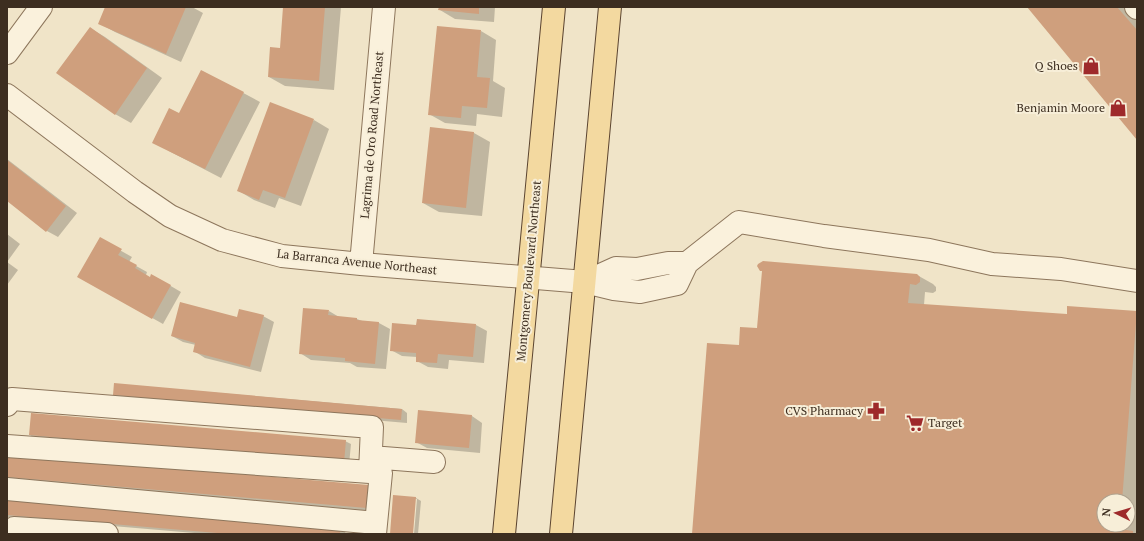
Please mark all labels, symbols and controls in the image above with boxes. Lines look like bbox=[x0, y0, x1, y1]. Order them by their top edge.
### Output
street label: Lagrima de Oro Road Northeast bbox=[357, 50, 386, 219]
shop icon: Q Shoes bbox=[1081, 56, 1101, 76]
place label: Q Shoes bbox=[1035, 58, 1078, 73]
shop icon: Benjamin Moore bbox=[1108, 98, 1128, 118]
place label: Benjamin Moore bbox=[1017, 100, 1105, 115]
street label: Montgomery Boulevard Northeast bbox=[513, 179, 544, 362]
street label: La Barranca Avenue Northeast bbox=[276, 246, 439, 277]
pharmacy icon: CVS Pharmacy bbox=[866, 401, 886, 421]
place label: CVS Pharmacy bbox=[785, 403, 864, 418]
supermarket icon: Target bbox=[905, 413, 925, 433]
place label: Target bbox=[928, 415, 963, 430]
north arrow bbox=[1096, 493, 1136, 533]
text: N bbox=[1099, 507, 1113, 517]

